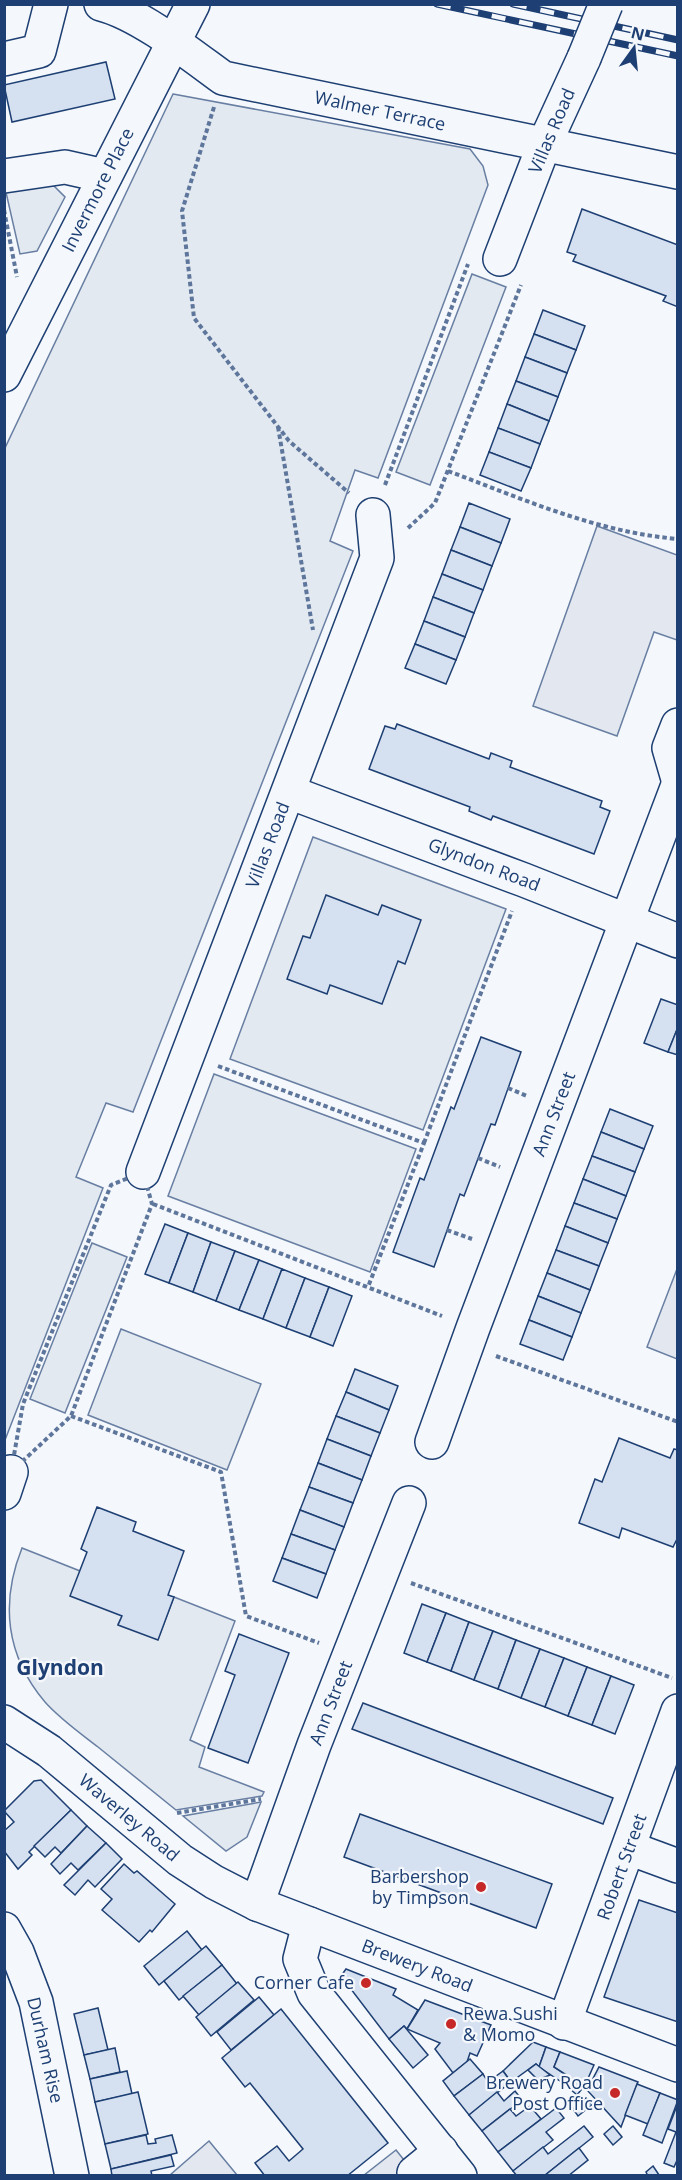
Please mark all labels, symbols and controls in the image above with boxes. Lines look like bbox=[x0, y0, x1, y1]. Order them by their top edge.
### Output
north arrow bbox=[604, 18, 664, 78]
text: N bbox=[629, 21, 647, 46]
street label: Walmer Terrace bbox=[312, 84, 448, 136]
street label: Villas Road bbox=[522, 84, 580, 177]
street label: Invermore Place bbox=[55, 123, 139, 256]
street label: Villas Road bbox=[240, 798, 294, 891]
street label: Glyndon Road bbox=[425, 832, 544, 896]
street label: Ann Street bbox=[526, 1068, 580, 1159]
district label: Glyndon bbox=[16, 1653, 104, 1681]
street label: Ann Street bbox=[303, 1657, 357, 1748]
street label: Waverley Road bbox=[74, 1768, 185, 1866]
street label: Robert Street bbox=[591, 1810, 651, 1923]
place label: Barbershop by Timpson bbox=[370, 1864, 469, 1909]
marker: Barbershop by Timpson bbox=[474, 1880, 488, 1894]
street label: Brewery Road bbox=[358, 1933, 476, 1997]
place label: Corner Cafe bbox=[254, 1970, 354, 1994]
marker: Corner Cafe bbox=[359, 1976, 373, 1990]
street label: Durham Rise bbox=[22, 1994, 70, 2105]
place label: Rewa Sushi & Momo bbox=[463, 2001, 558, 2046]
marker: Rewa Sushi & Momo bbox=[444, 2017, 458, 2031]
place label: Brewery Road Post Office bbox=[486, 2070, 603, 2115]
marker: Brewery Road Post Office bbox=[608, 2086, 622, 2100]

